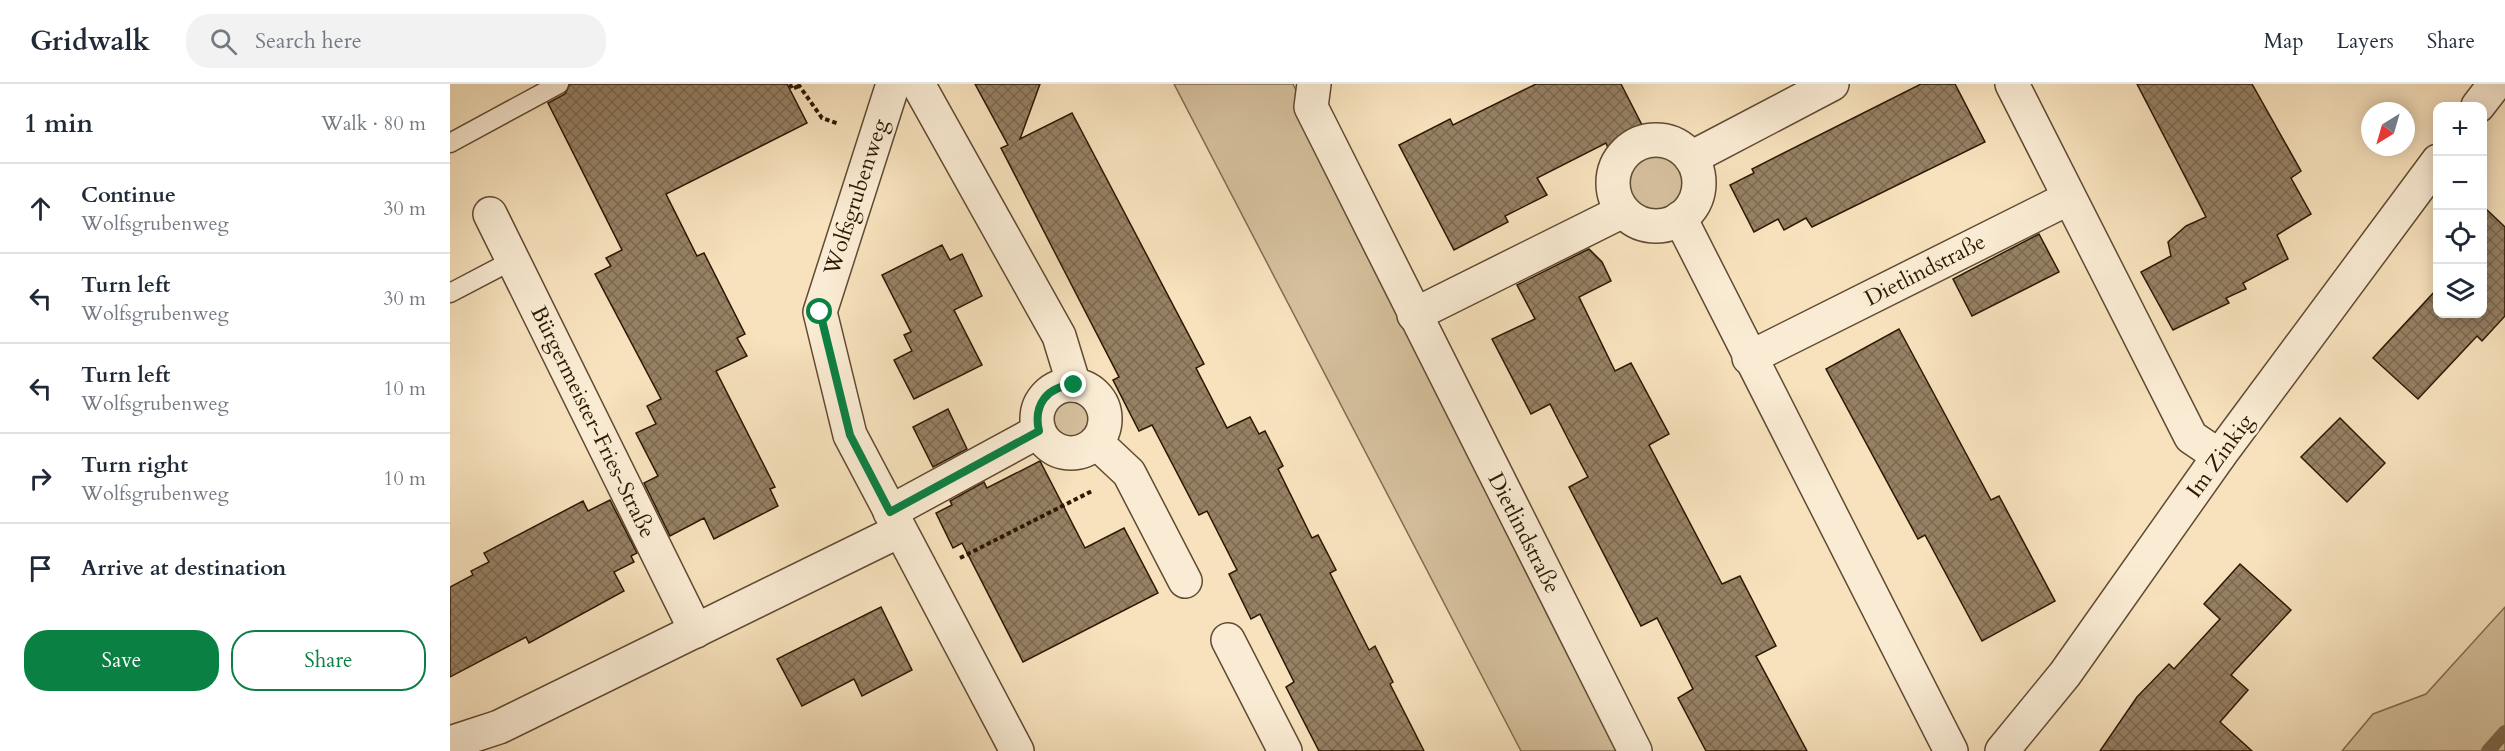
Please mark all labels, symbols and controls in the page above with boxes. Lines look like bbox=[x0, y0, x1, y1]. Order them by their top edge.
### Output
search box bbox=[186, 14, 606, 68]
text: Gridwalk bbox=[30, 22, 150, 60]
icon: search bbox=[207, 25, 240, 58]
text: Search here bbox=[255, 26, 362, 56]
text: Map bbox=[2264, 27, 2304, 56]
text: Layers bbox=[2337, 27, 2394, 56]
text: Share bbox=[2427, 27, 2475, 56]
north arrow bbox=[2361, 102, 2415, 156]
map controls bbox=[2433, 102, 2487, 318]
button: + bbox=[2433, 102, 2487, 156]
text: 1 min bbox=[24, 106, 93, 141]
text: Walk · 80 m bbox=[321, 110, 426, 137]
street label: Wolfsgrubenweg bbox=[816, 114, 896, 280]
button: − bbox=[2433, 156, 2487, 210]
text: Continue bbox=[81, 180, 176, 210]
icon: ahead bbox=[24, 192, 57, 225]
text: 30 m bbox=[383, 195, 426, 222]
text: Wolfsgrubenweg bbox=[81, 210, 229, 237]
button: locate bbox=[2433, 210, 2487, 264]
street label: Dietlindstraße bbox=[1859, 227, 1991, 313]
button: layers bbox=[2433, 264, 2487, 318]
text: Turn left bbox=[81, 270, 170, 300]
icon: left bbox=[24, 282, 57, 315]
text: 30 m bbox=[383, 285, 426, 312]
route start bbox=[806, 298, 832, 324]
text: Wolfsgrubenweg bbox=[81, 300, 229, 327]
street label: Bürgermeister-Fries-Straße bbox=[524, 301, 662, 543]
text: Turn left bbox=[81, 360, 170, 390]
route end bbox=[1060, 371, 1086, 397]
icon: left bbox=[24, 372, 57, 405]
text: 10 m bbox=[383, 375, 426, 402]
text: Wolfsgrubenweg bbox=[81, 390, 229, 417]
street label: Im Zinkig bbox=[2179, 408, 2261, 504]
text: Turn right bbox=[81, 450, 188, 480]
icon: right bbox=[24, 462, 57, 495]
text: 10 m bbox=[383, 465, 426, 492]
street label: Dietlindstraße bbox=[1481, 467, 1567, 599]
text: Wolfsgrubenweg bbox=[81, 480, 229, 507]
icon: arrive bbox=[24, 552, 57, 585]
text: Arrive at destination bbox=[81, 553, 286, 583]
button: Save bbox=[24, 630, 219, 691]
button: Share bbox=[231, 630, 426, 691]

